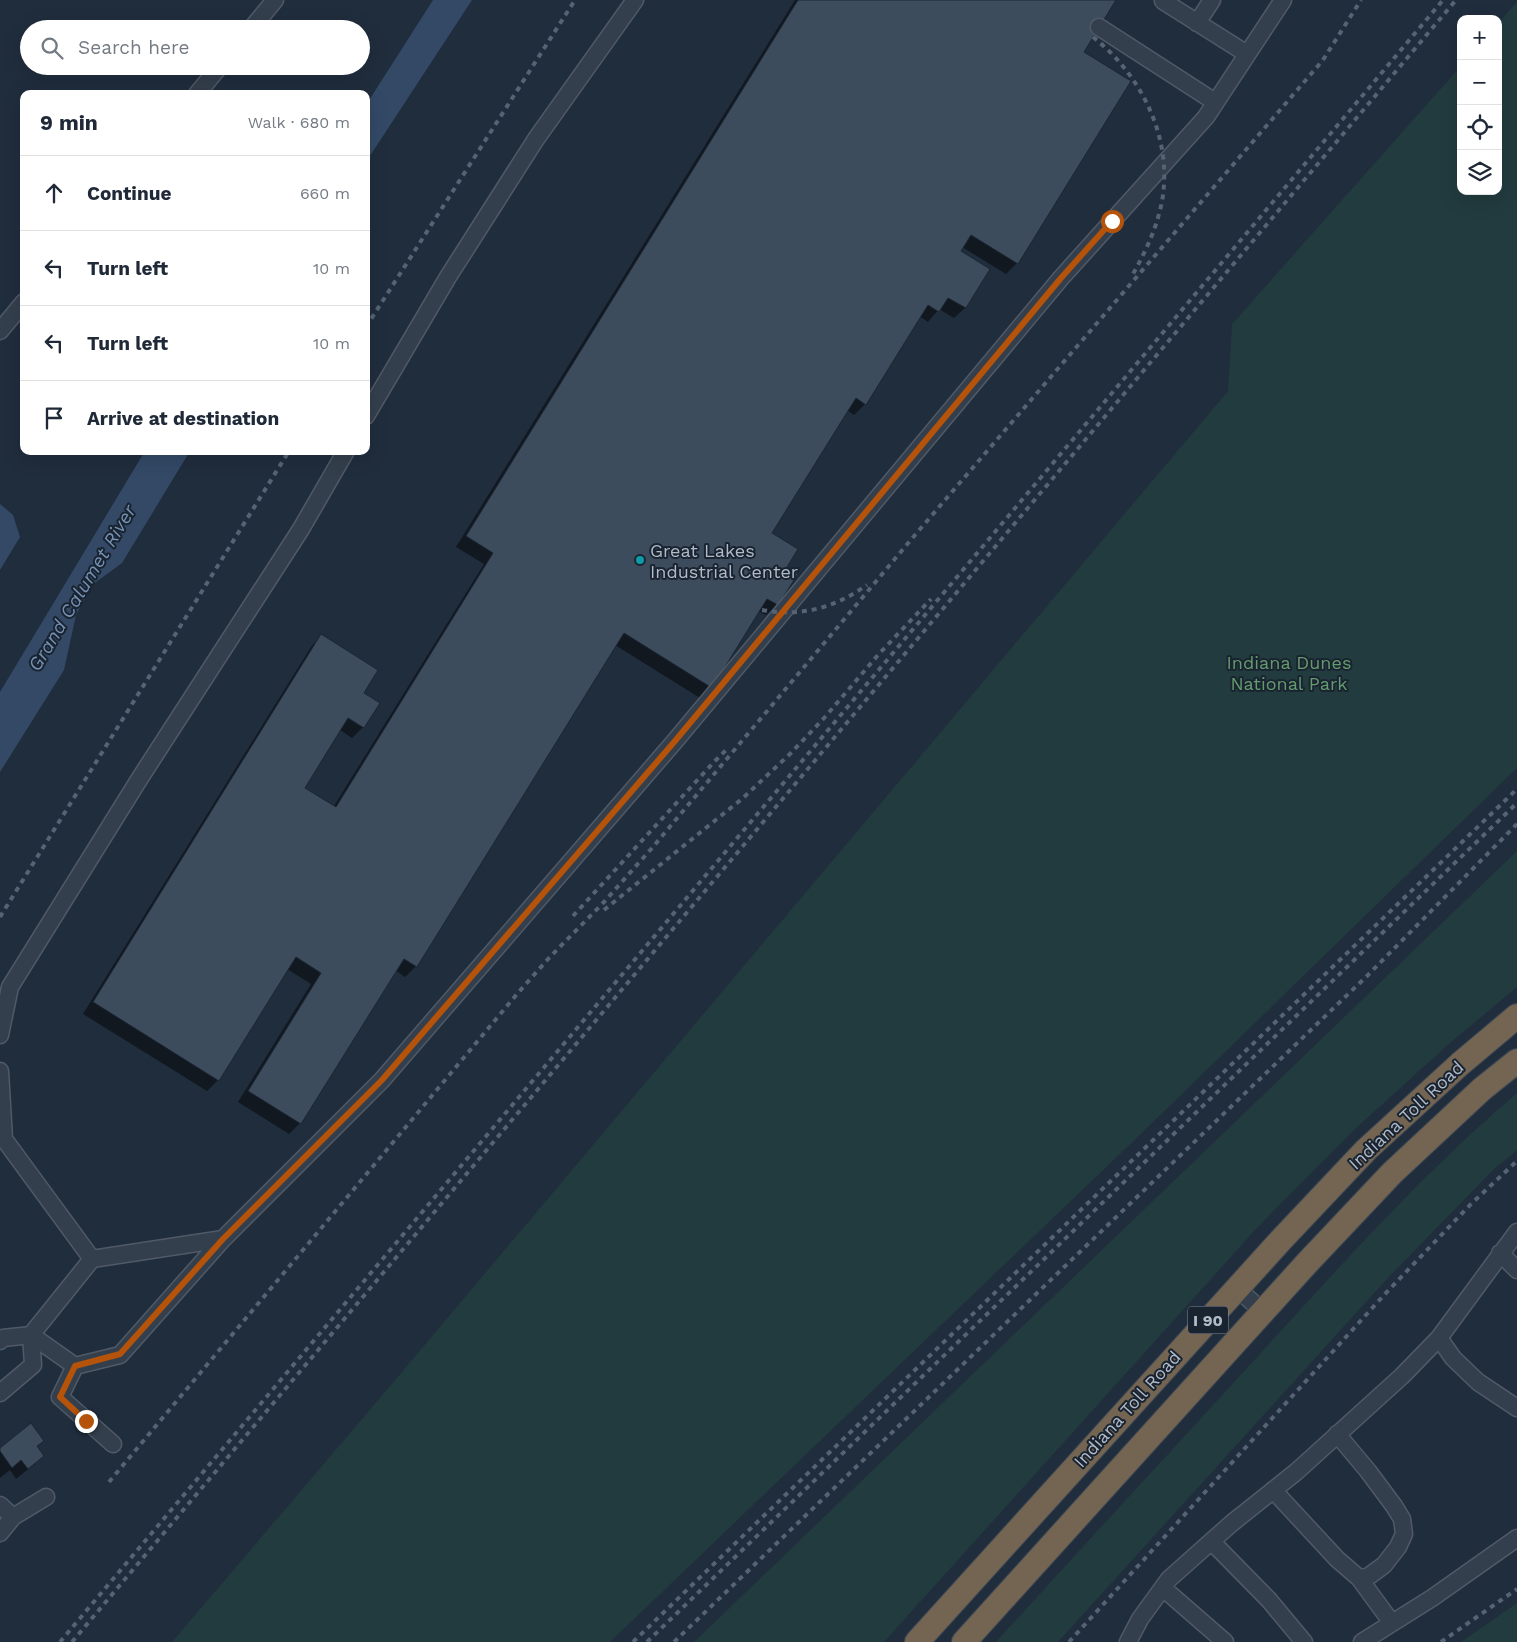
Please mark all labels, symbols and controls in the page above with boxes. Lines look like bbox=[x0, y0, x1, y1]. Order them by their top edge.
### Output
map controls bbox=[1457, 15, 1502, 195]
button: + bbox=[1457, 15, 1502, 60]
search box bbox=[20, 20, 370, 75]
icon: search bbox=[38, 34, 66, 62]
text: Search here bbox=[78, 36, 189, 59]
button: − bbox=[1457, 60, 1502, 105]
button: locate bbox=[1457, 105, 1502, 150]
text: 9 min bbox=[40, 110, 98, 135]
text: Walk · 680 m bbox=[248, 113, 350, 132]
button: layers bbox=[1457, 150, 1502, 195]
icon: ahead bbox=[40, 179, 68, 207]
text: Continue bbox=[87, 182, 171, 205]
text: 660 m bbox=[300, 184, 350, 203]
route start bbox=[1101, 210, 1124, 233]
icon: left bbox=[40, 254, 68, 282]
text: Turn left bbox=[87, 257, 168, 280]
text: 10 m bbox=[313, 259, 350, 278]
icon: left bbox=[40, 329, 68, 357]
text: Turn left bbox=[87, 332, 168, 355]
text: 10 m bbox=[313, 334, 350, 353]
icon: arrive bbox=[40, 404, 68, 432]
text: Arrive at destination bbox=[87, 407, 279, 430]
water label: Grand Calumet River bbox=[23, 500, 141, 675]
place label: Great Lakes Industrial Center bbox=[650, 540, 798, 582]
marker: Great Lakes Industrial Center bbox=[634, 554, 646, 566]
park label: Indiana Dunes National Park bbox=[1227, 652, 1351, 694]
street label: Indiana Toll Road bbox=[1344, 1056, 1468, 1174]
road number: I 90 bbox=[1188, 1306, 1228, 1334]
street label: Indiana Toll Road bbox=[1069, 1346, 1185, 1472]
route end bbox=[75, 1410, 98, 1433]

